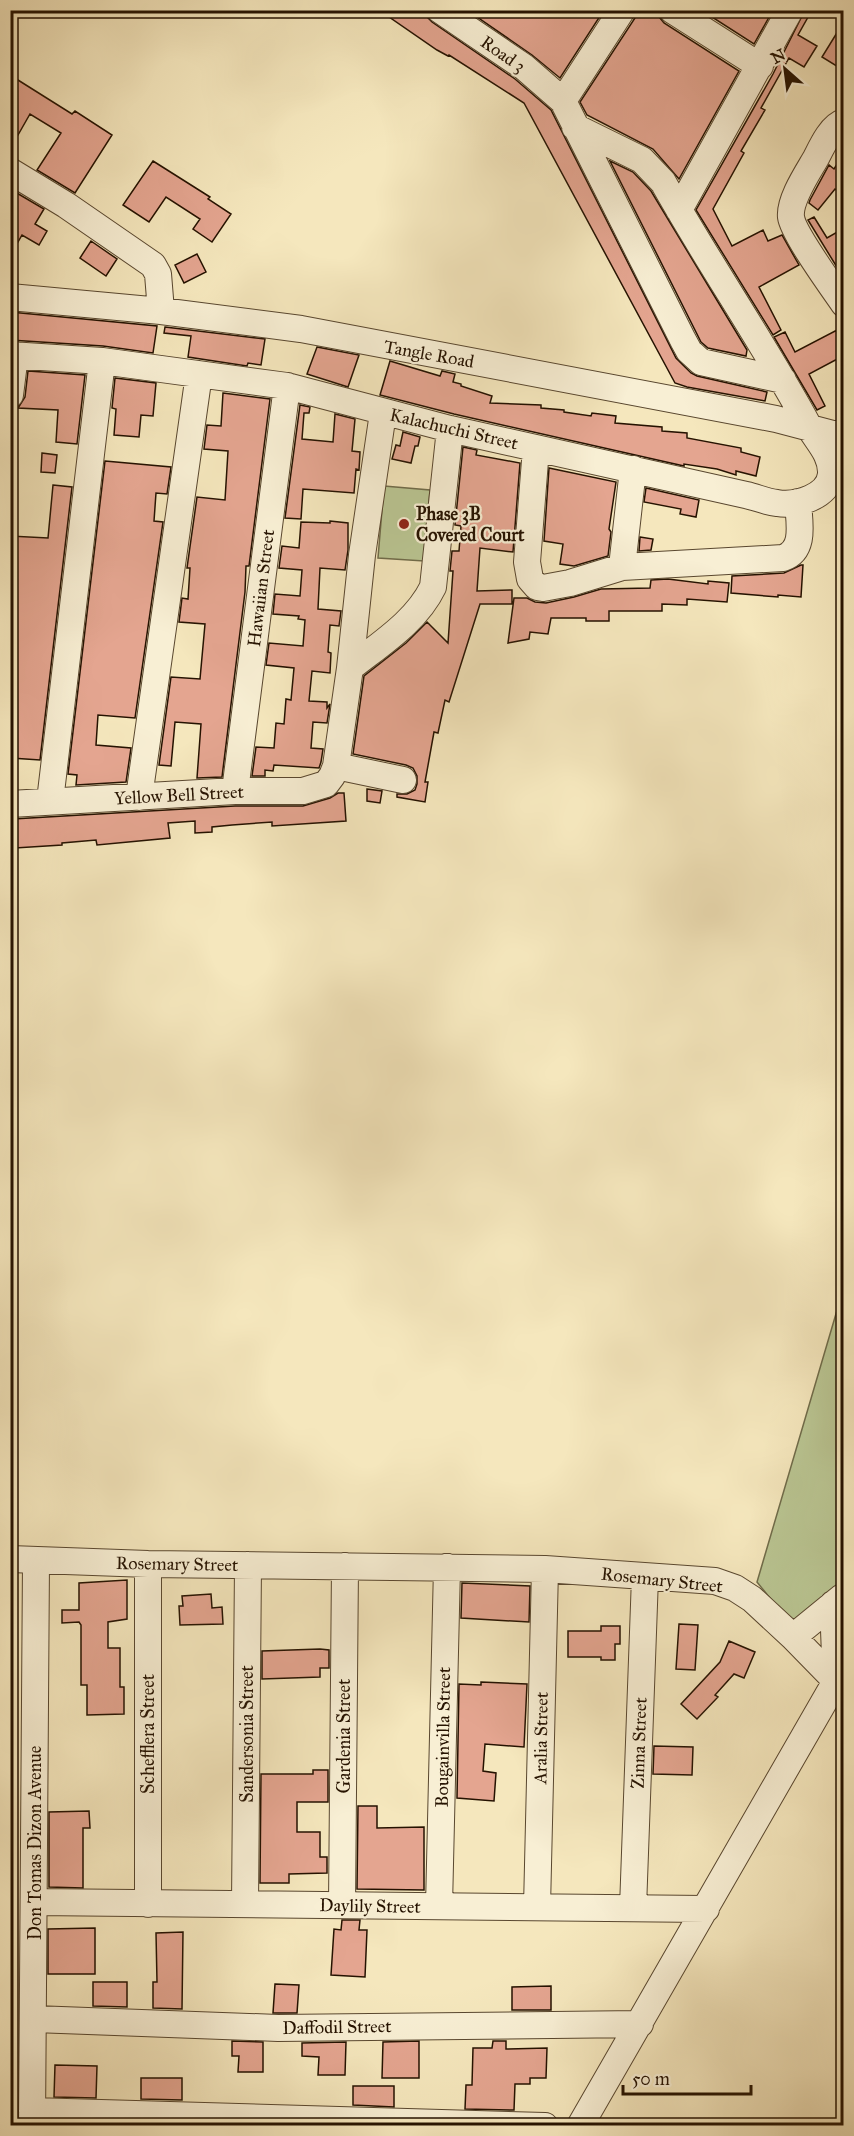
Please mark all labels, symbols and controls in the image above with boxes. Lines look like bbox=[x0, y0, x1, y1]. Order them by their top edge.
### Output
street label: Road 3 bbox=[476, 31, 530, 77]
north arrow bbox=[755, 39, 815, 99]
text: N bbox=[768, 44, 789, 68]
street label: Tangle Road bbox=[382, 335, 476, 374]
street label: Kalachuchi Street bbox=[388, 404, 521, 455]
place label: Phase 3B Covered Court bbox=[416, 503, 525, 546]
marker: Phase 3B Covered Court bbox=[397, 517, 411, 531]
street label: Hawaiian Street bbox=[243, 527, 279, 648]
street label: Yellow Bell Street bbox=[114, 781, 245, 809]
street label: Rosemary Street bbox=[116, 1552, 239, 1576]
street label: Rosemary Street bbox=[600, 1563, 725, 1597]
street label: Sandersonia Street bbox=[236, 1665, 258, 1803]
street label: Bougainvilla Street bbox=[431, 1666, 456, 1808]
street label: Schefflera Street bbox=[137, 1673, 159, 1794]
street label: Gardenia Street bbox=[333, 1678, 355, 1793]
street label: Aralia Street bbox=[529, 1691, 553, 1785]
street label: Zinna Street bbox=[626, 1696, 652, 1789]
street label: Don Tomas Dizon Avenue bbox=[24, 1746, 46, 1940]
street label: Daylily Street bbox=[319, 1894, 421, 1918]
street label: Daffodil Street bbox=[282, 2015, 392, 2039]
scale bar bbox=[623, 2058, 750, 2096]
text: 50 m bbox=[632, 2068, 670, 2090]

